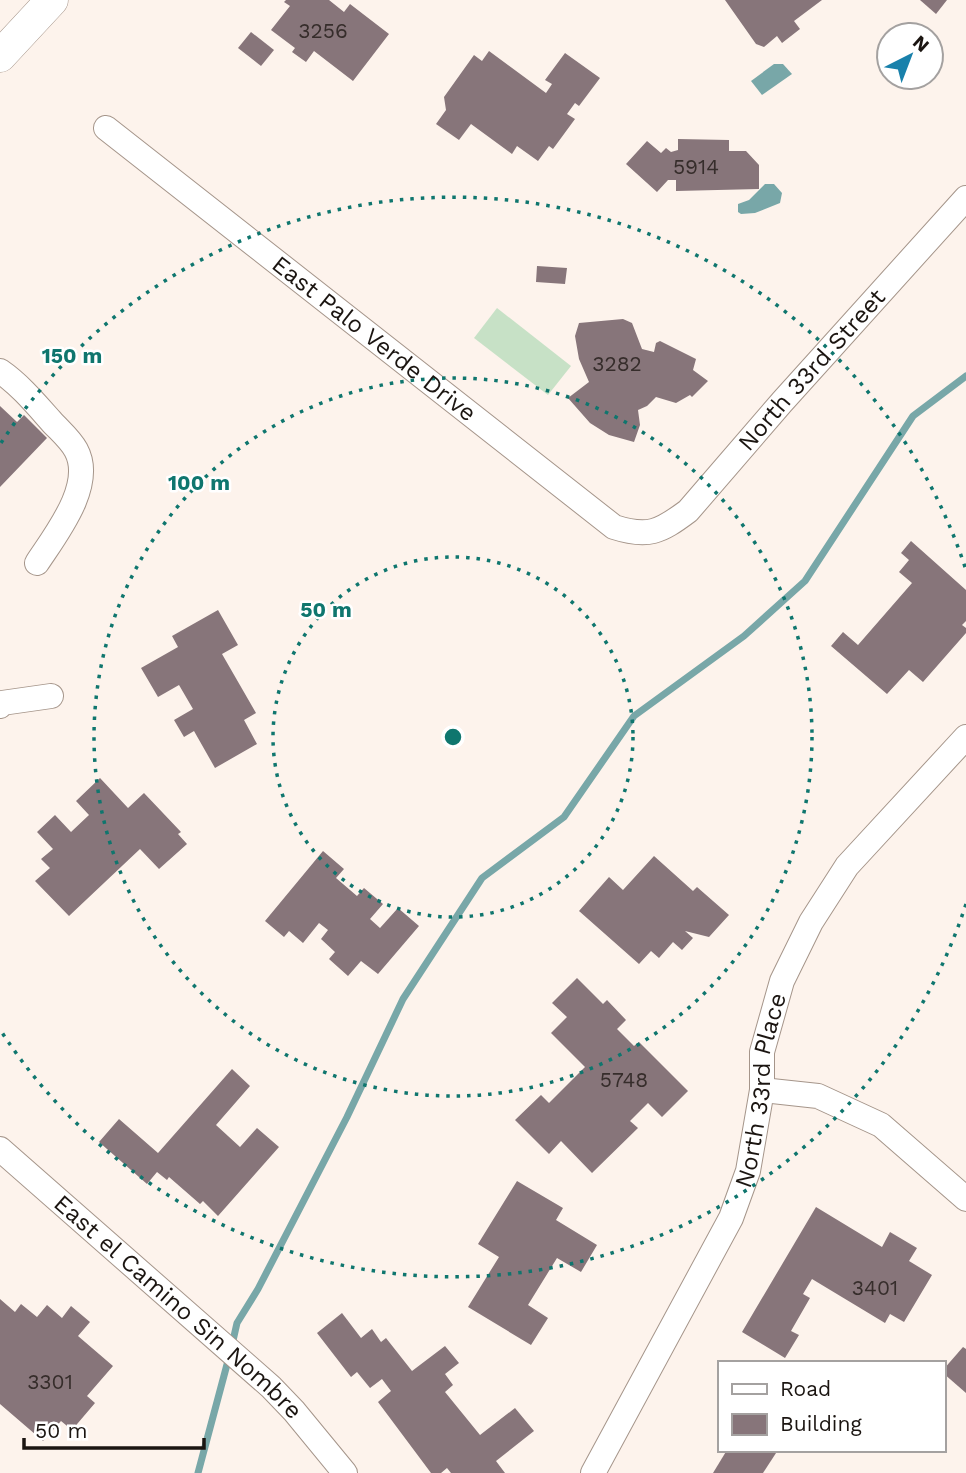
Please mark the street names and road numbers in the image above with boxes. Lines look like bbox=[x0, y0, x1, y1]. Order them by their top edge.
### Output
street label: East Palo Verde Drive bbox=[267, 250, 482, 427]
street label: North 33rd Street bbox=[732, 283, 891, 456]
street label: North 33rd Place bbox=[729, 990, 792, 1191]
street label: East el Camino Sin Nombre bbox=[48, 1189, 308, 1425]

